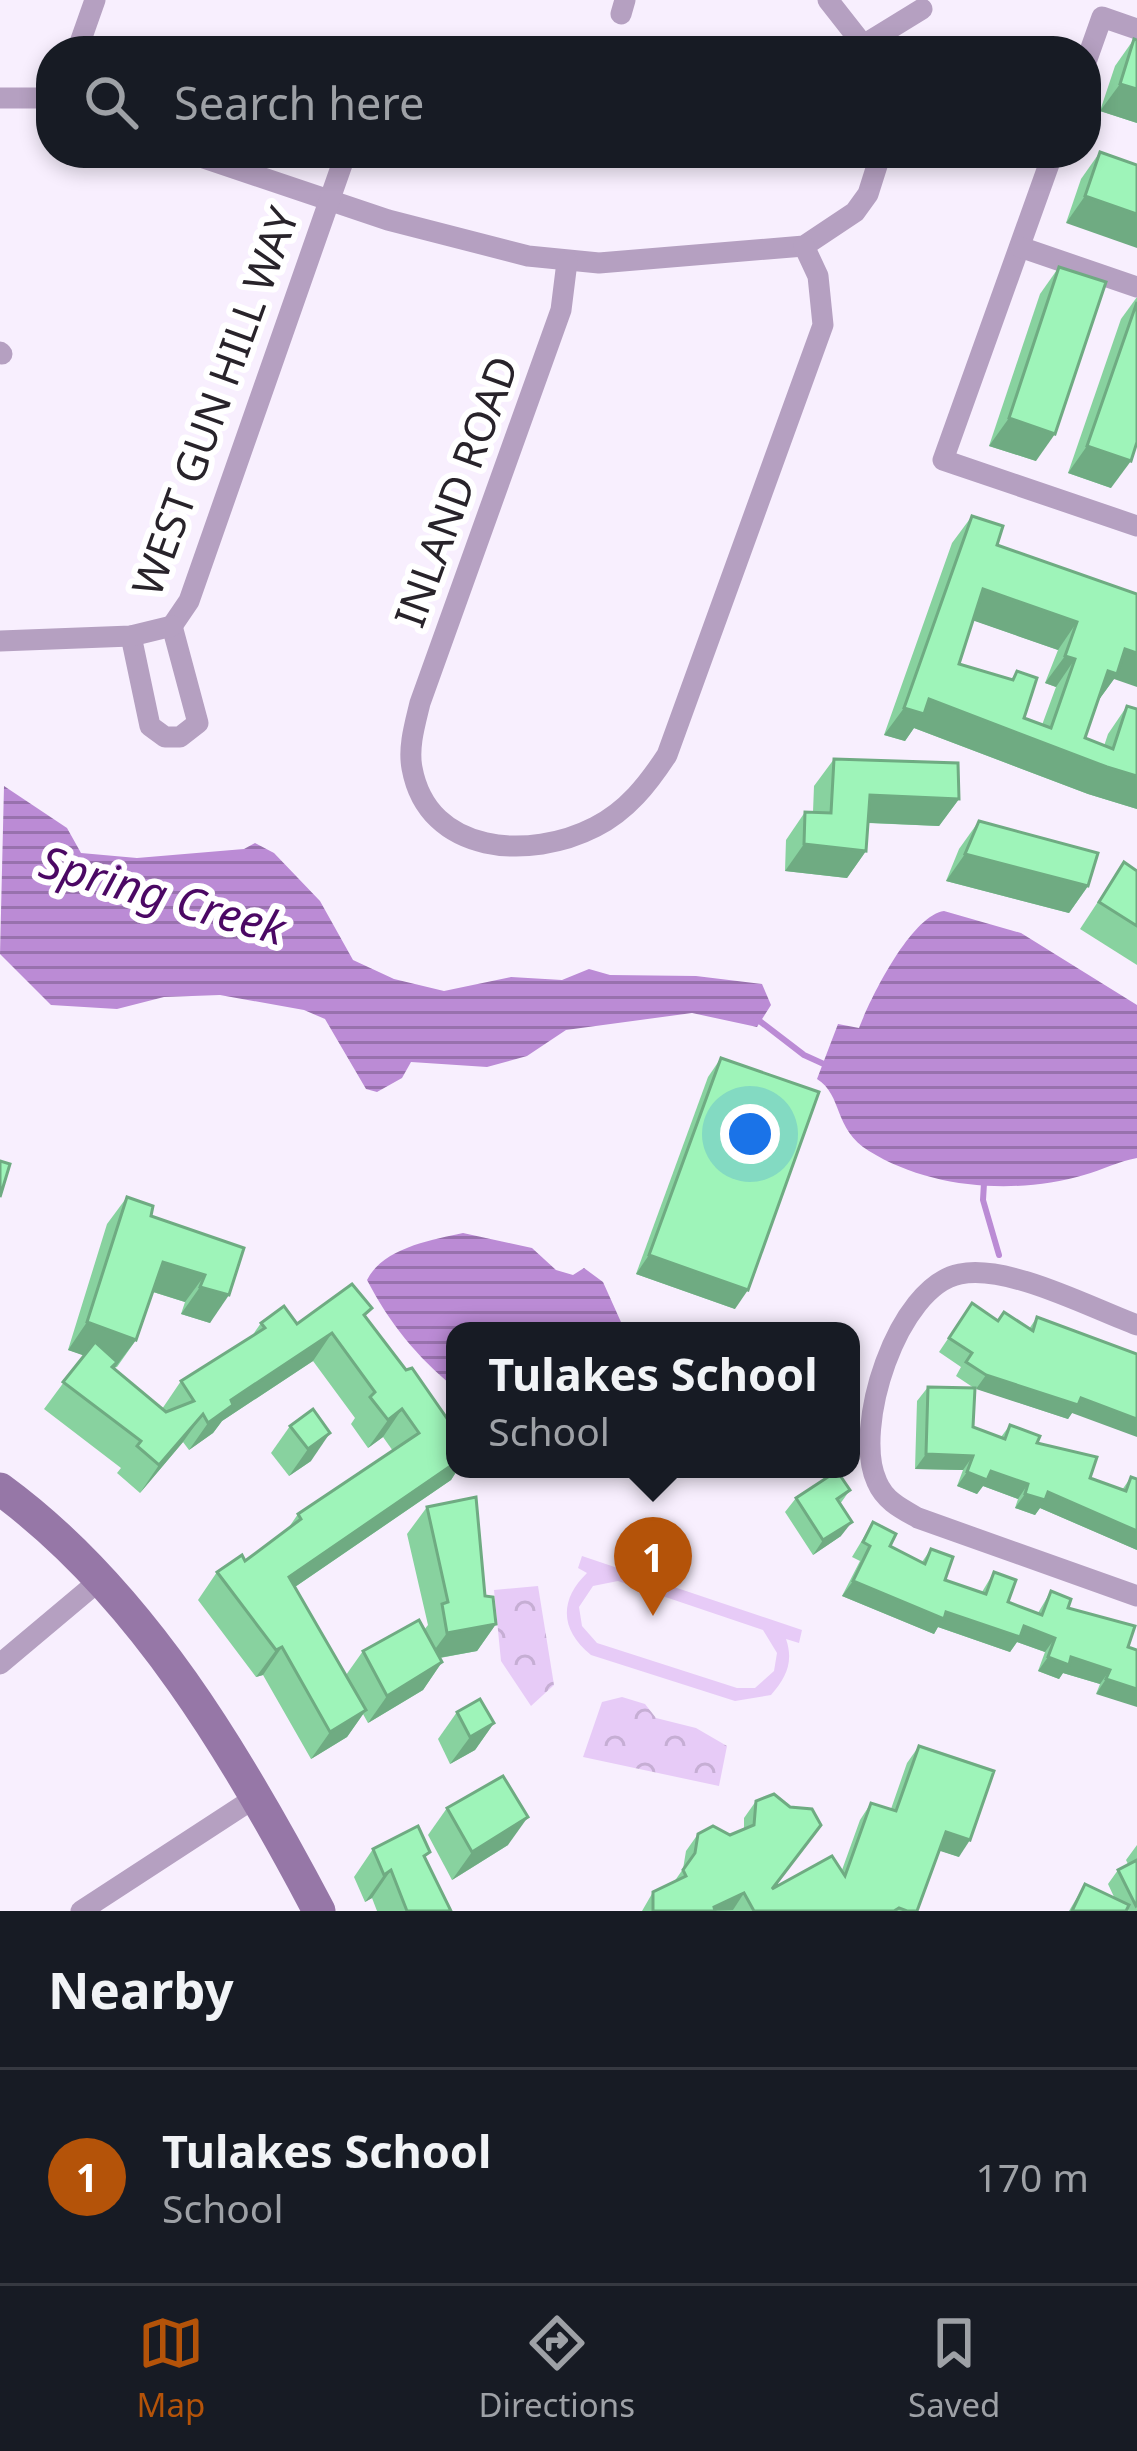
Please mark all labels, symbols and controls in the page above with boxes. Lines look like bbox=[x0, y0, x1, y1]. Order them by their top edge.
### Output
search box bbox=[36, 36, 1101, 168]
icon: search bbox=[78, 69, 144, 135]
text: Search here bbox=[174, 72, 424, 133]
street label: WEST GUN HILL WAY bbox=[117, 199, 311, 603]
street label: INLAND ROAD bbox=[380, 348, 530, 634]
water label: Spring Creek bbox=[33, 830, 295, 959]
your location bbox=[720, 1104, 780, 1164]
popup bbox=[446, 1322, 860, 1478]
text: Tulakes School bbox=[488, 1343, 818, 1404]
text: School bbox=[488, 1404, 610, 1457]
pin: 1 bbox=[614, 1517, 692, 1616]
text: Nearby bbox=[48, 1954, 234, 2024]
text: Tulakes School bbox=[162, 2120, 491, 2181]
text: 1 bbox=[76, 2150, 98, 2203]
text: 170 m bbox=[975, 2150, 1089, 2203]
text: School bbox=[162, 2181, 284, 2234]
tab: Map bbox=[137, 2310, 205, 2427]
tab: Directions bbox=[478, 2310, 635, 2427]
tab: Saved bbox=[908, 2310, 1000, 2427]

